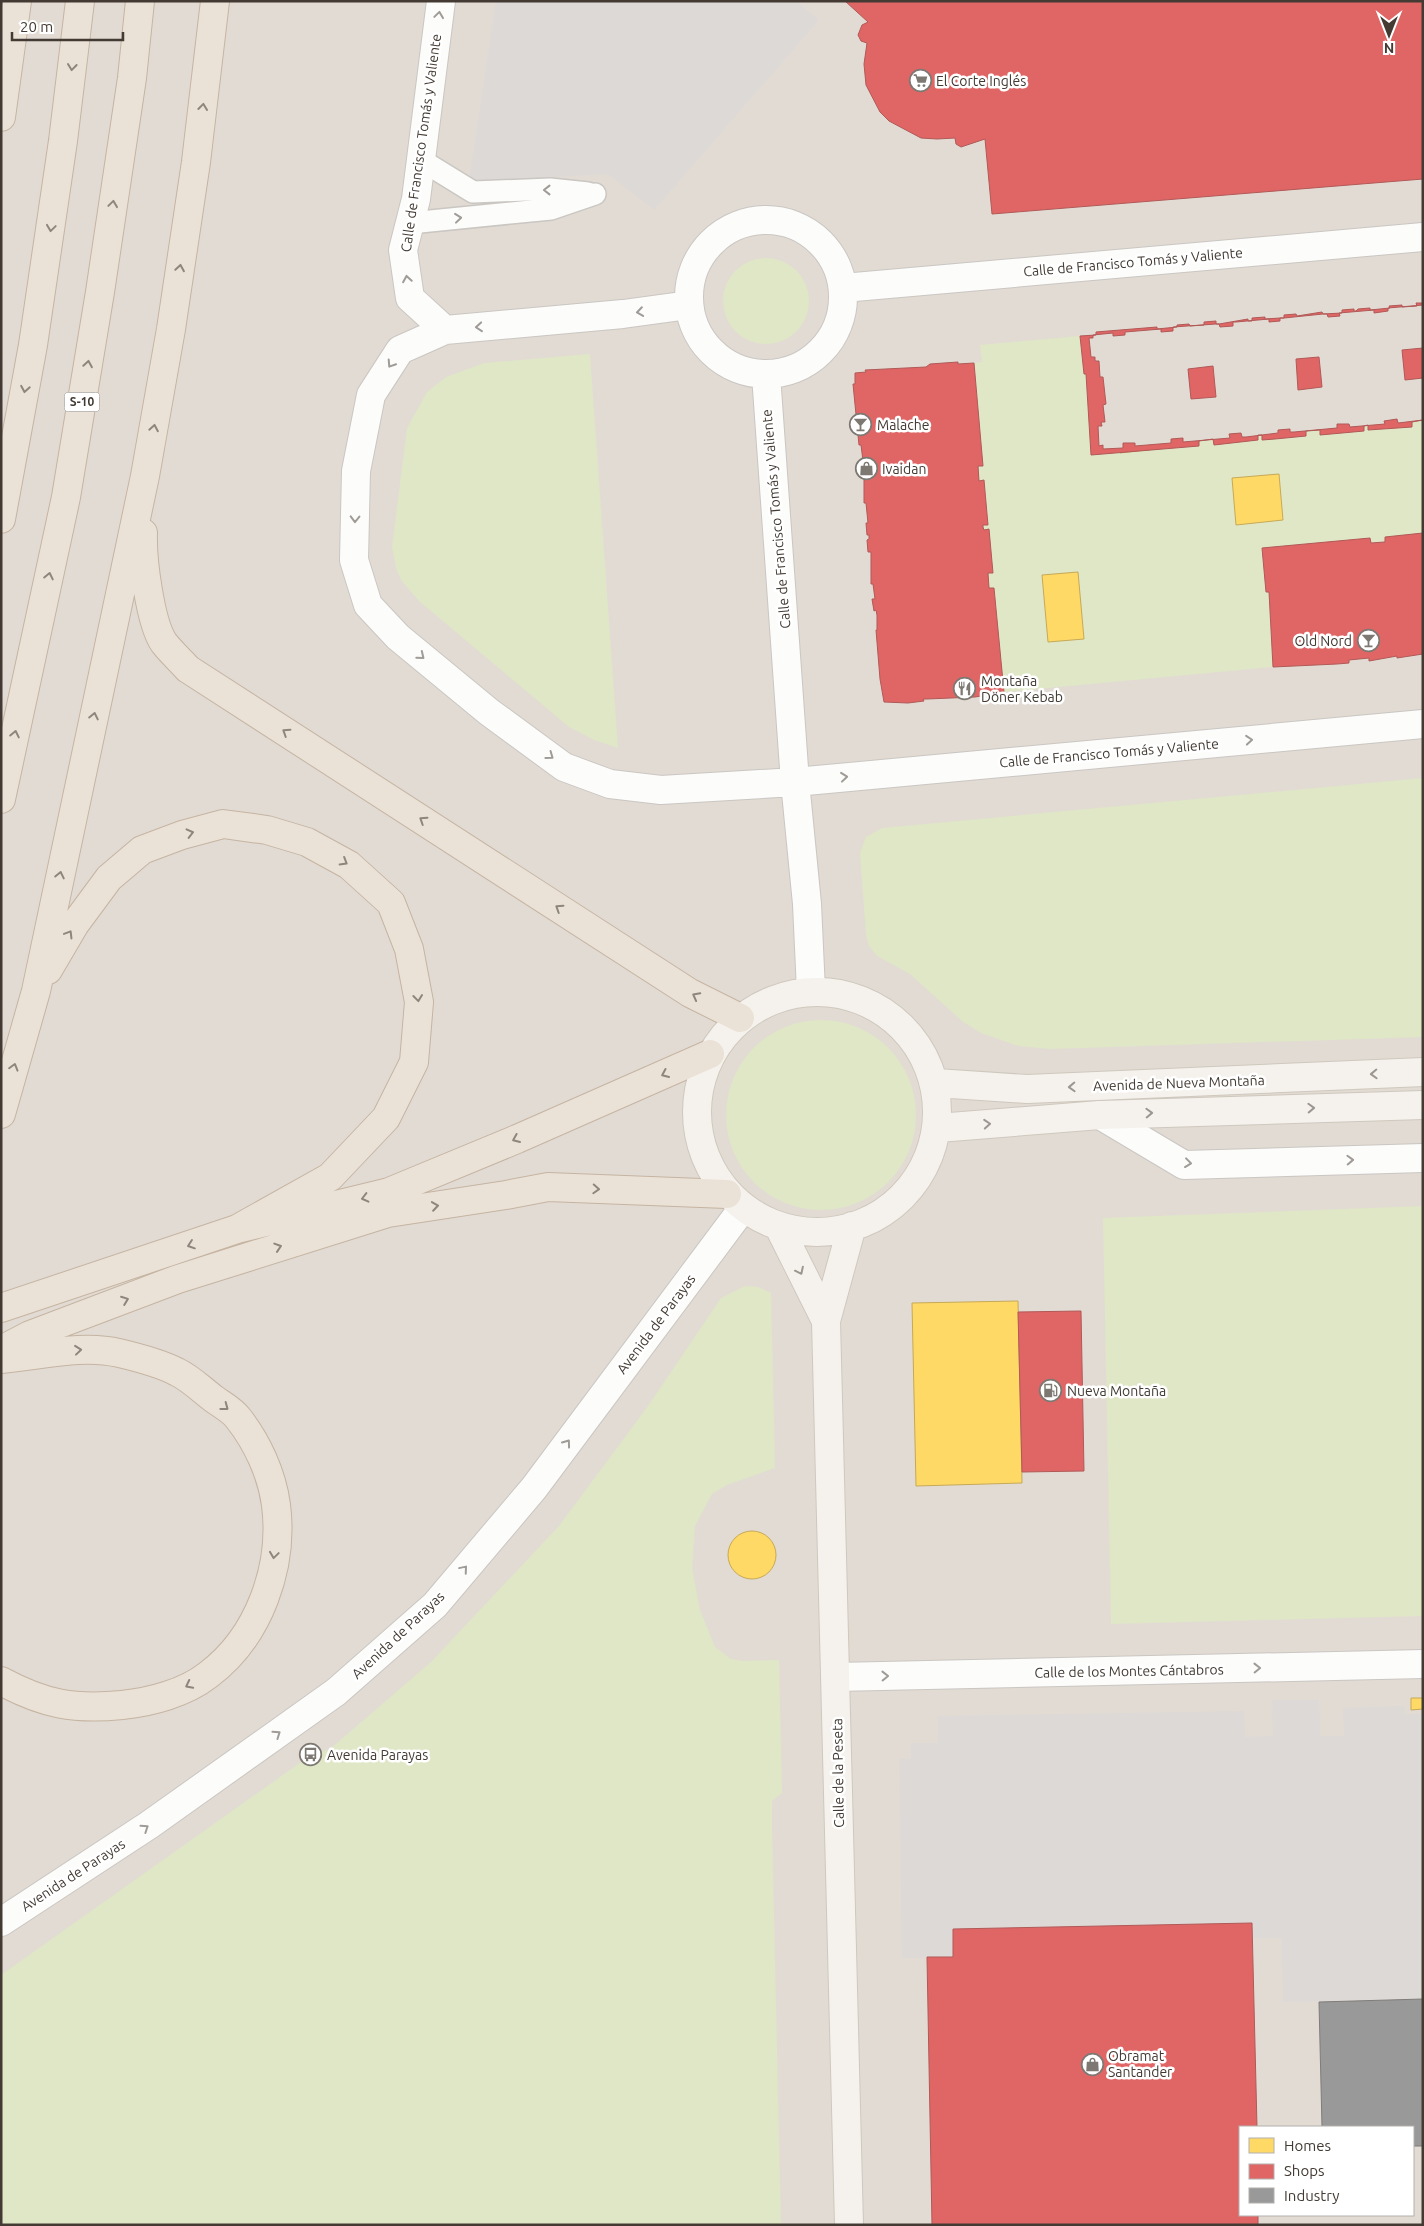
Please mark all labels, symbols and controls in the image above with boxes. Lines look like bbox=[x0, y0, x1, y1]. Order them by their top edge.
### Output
scale bar bbox=[12, 10, 124, 42]
north arrow bbox=[1364, 10, 1414, 60]
one-way arrow bbox=[433, 11, 444, 19]
text: 20 m bbox=[20, 18, 53, 35]
street label: Calle de Francisco Tomás y Valiente bbox=[398, 33, 444, 253]
text: N bbox=[1384, 40, 1394, 56]
one-way arrow bbox=[67, 63, 78, 71]
supermarket icon: El Corte Inglés bbox=[908, 69, 932, 93]
place label: El Corte Inglés bbox=[936, 73, 1026, 89]
one-way arrow bbox=[197, 102, 208, 110]
one-way arrow bbox=[543, 185, 550, 195]
one-way arrow bbox=[108, 199, 118, 208]
one-way arrow bbox=[455, 213, 463, 224]
one-way arrow bbox=[46, 224, 56, 232]
street label: Calle de Francisco Tomás y Valiente bbox=[1023, 244, 1243, 280]
one-way arrow bbox=[175, 263, 185, 272]
one-way arrow bbox=[403, 275, 413, 284]
one-way arrow bbox=[636, 306, 644, 317]
one-way arrow bbox=[474, 321, 482, 332]
one-way arrow bbox=[388, 358, 397, 368]
one-way arrow bbox=[83, 360, 93, 369]
one-way arrow bbox=[21, 384, 31, 393]
road number: S-10 bbox=[64, 392, 100, 412]
street label: Calle de Francisco Tomás y Valiente bbox=[758, 409, 794, 629]
bar icon: Malache bbox=[849, 413, 873, 437]
place label: Malache bbox=[877, 417, 930, 433]
one-way arrow bbox=[148, 424, 158, 432]
shop icon: Ivaidan bbox=[854, 457, 878, 481]
place label: Ivaidan bbox=[882, 461, 926, 477]
one-way arrow bbox=[350, 516, 360, 523]
one-way arrow bbox=[43, 571, 54, 580]
bar icon: Old Nord bbox=[1356, 629, 1380, 653]
place label: Old Nord bbox=[1294, 633, 1352, 649]
one-way arrow bbox=[416, 651, 425, 660]
place label: Montaña Döner Kebab bbox=[981, 673, 1063, 705]
restaurant icon: Montaña Döner Kebab bbox=[953, 677, 977, 701]
one-way arrow bbox=[88, 711, 99, 720]
one-way arrow bbox=[283, 728, 292, 738]
one-way arrow bbox=[9, 730, 20, 739]
one-way arrow bbox=[1246, 734, 1254, 745]
street label: Calle de Francisco Tomás y Valiente bbox=[999, 735, 1219, 771]
one-way arrow bbox=[544, 750, 553, 760]
one-way arrow bbox=[840, 772, 848, 783]
one-way arrow bbox=[419, 817, 428, 826]
one-way arrow bbox=[185, 828, 194, 839]
one-way arrow bbox=[338, 856, 347, 866]
one-way arrow bbox=[55, 870, 65, 879]
one-way arrow bbox=[556, 905, 565, 914]
one-way arrow bbox=[63, 930, 73, 939]
one-way arrow bbox=[692, 992, 701, 1002]
one-way arrow bbox=[412, 995, 423, 1003]
one-way arrow bbox=[9, 1063, 19, 1072]
one-way arrow bbox=[661, 1067, 670, 1078]
one-way arrow bbox=[1370, 1069, 1378, 1080]
street label: Avenida de Nueva Montaña bbox=[1093, 1072, 1265, 1094]
one-way arrow bbox=[1068, 1082, 1076, 1093]
one-way arrow bbox=[1307, 1103, 1315, 1114]
one-way arrow bbox=[1145, 1108, 1153, 1118]
one-way arrow bbox=[983, 1119, 991, 1130]
one-way arrow bbox=[512, 1133, 521, 1143]
one-way arrow bbox=[1346, 1154, 1354, 1165]
one-way arrow bbox=[1184, 1157, 1192, 1168]
one-way arrow bbox=[592, 1184, 600, 1195]
one-way arrow bbox=[361, 1192, 370, 1203]
one-way arrow bbox=[431, 1201, 439, 1212]
one-way arrow bbox=[187, 1239, 195, 1249]
one-way arrow bbox=[274, 1243, 282, 1253]
one-way arrow bbox=[794, 1266, 805, 1275]
street label: Avenida de Parayas bbox=[613, 1271, 699, 1377]
one-way arrow bbox=[120, 1295, 128, 1305]
one-way arrow bbox=[74, 1345, 82, 1356]
fuel station icon: Nueva Montaña bbox=[1039, 1379, 1063, 1403]
place label: Nueva Montaña bbox=[1067, 1383, 1166, 1399]
one-way arrow bbox=[219, 1402, 228, 1410]
one-way arrow bbox=[560, 1440, 570, 1449]
one-way arrow bbox=[269, 1551, 280, 1559]
one-way arrow bbox=[458, 1566, 467, 1575]
street label: Avenida de Parayas bbox=[348, 1588, 448, 1682]
street label: Calle de los Montes Cántabros bbox=[1034, 1661, 1224, 1681]
one-way arrow bbox=[1254, 1663, 1261, 1673]
one-way arrow bbox=[882, 1671, 889, 1681]
one-way arrow bbox=[185, 1679, 194, 1689]
street label: Calle de la Peseta bbox=[829, 1718, 847, 1828]
one-way arrow bbox=[271, 1731, 281, 1740]
bus stop icon: Avenida Parayas bbox=[299, 1743, 323, 1767]
place label: Avenida Parayas bbox=[327, 1747, 428, 1763]
one-way arrow bbox=[139, 1825, 149, 1834]
street label: Avenida de Parayas bbox=[18, 1835, 128, 1915]
place label: Obramat Santander bbox=[1108, 2048, 1173, 2080]
shop icon: Obramat Santander bbox=[1080, 2052, 1104, 2076]
legend bbox=[1239, 2126, 1414, 2216]
text: Homes bbox=[1284, 2137, 1331, 2154]
text: Shops bbox=[1284, 2162, 1325, 2179]
text: Industry bbox=[1284, 2187, 1339, 2204]

